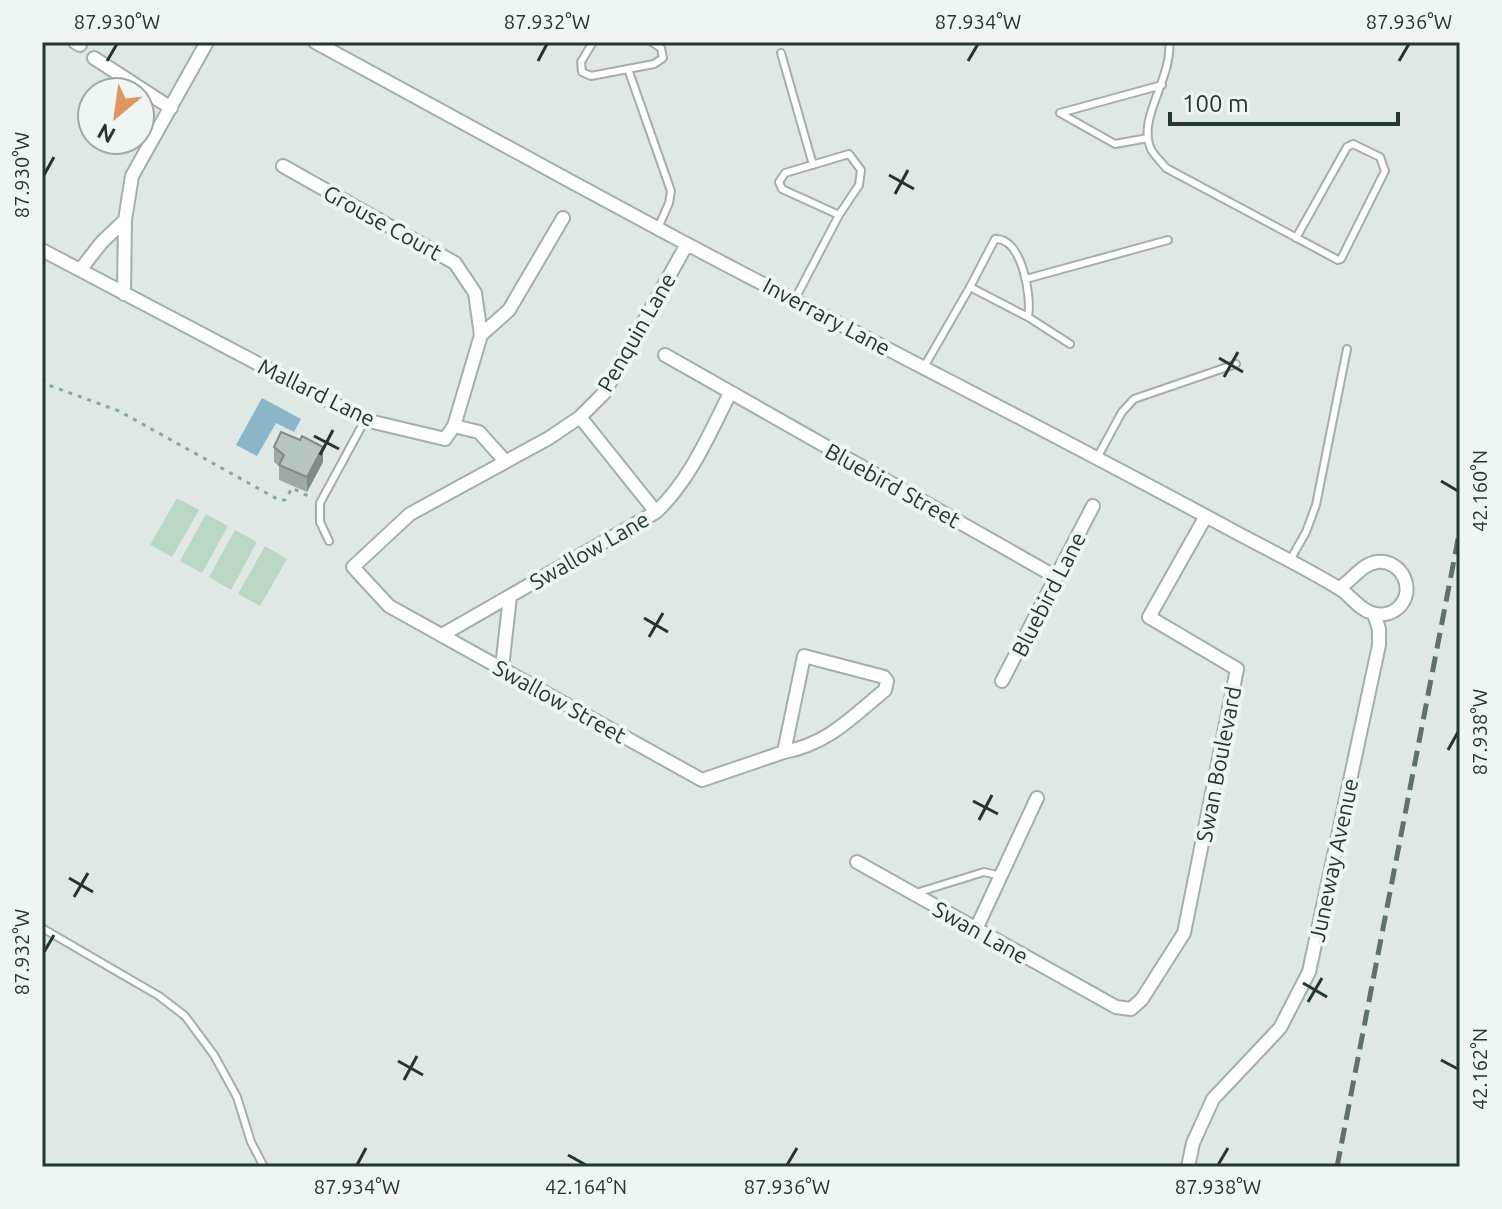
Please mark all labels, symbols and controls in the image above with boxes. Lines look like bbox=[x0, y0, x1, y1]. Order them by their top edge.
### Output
text: 87.930°W bbox=[74, 10, 160, 33]
text: 87.932°W bbox=[504, 10, 590, 33]
text: 87.934°W bbox=[935, 10, 1021, 33]
text: 87.936°W bbox=[1366, 10, 1452, 33]
north arrow bbox=[76, 76, 156, 156]
scale bar bbox=[1170, 76, 1398, 126]
text: 100 m bbox=[1182, 90, 1249, 117]
text: N bbox=[93, 119, 119, 149]
text: 87.930°W bbox=[10, 132, 33, 218]
street label: Grouse Court bbox=[320, 179, 447, 265]
street label: Penquin Lane bbox=[592, 268, 680, 396]
street label: Inverrary Lane bbox=[759, 272, 895, 360]
street label: Mallard Lane bbox=[255, 353, 379, 431]
street label: Bluebird Street bbox=[821, 438, 965, 533]
text: 42.160°N bbox=[1468, 450, 1491, 532]
street label: Swallow Lane bbox=[525, 506, 653, 594]
street label: Bluebird Lane bbox=[1006, 528, 1090, 660]
street label: Swallow Street bbox=[489, 654, 631, 748]
street label: Swan Boulevard bbox=[1191, 684, 1245, 844]
text: 87.938°W bbox=[1468, 689, 1491, 775]
street label: Juneway Avenue bbox=[1303, 776, 1363, 944]
street label: Swan Lane bbox=[929, 896, 1033, 968]
text: 87.932°W bbox=[10, 909, 33, 995]
text: 42.162°N bbox=[1468, 1028, 1491, 1110]
text: 87.934°W bbox=[314, 1175, 400, 1198]
text: 42.164°N bbox=[545, 1175, 627, 1198]
text: 87.936°W bbox=[744, 1175, 830, 1198]
text: 87.938°W bbox=[1175, 1175, 1261, 1198]

